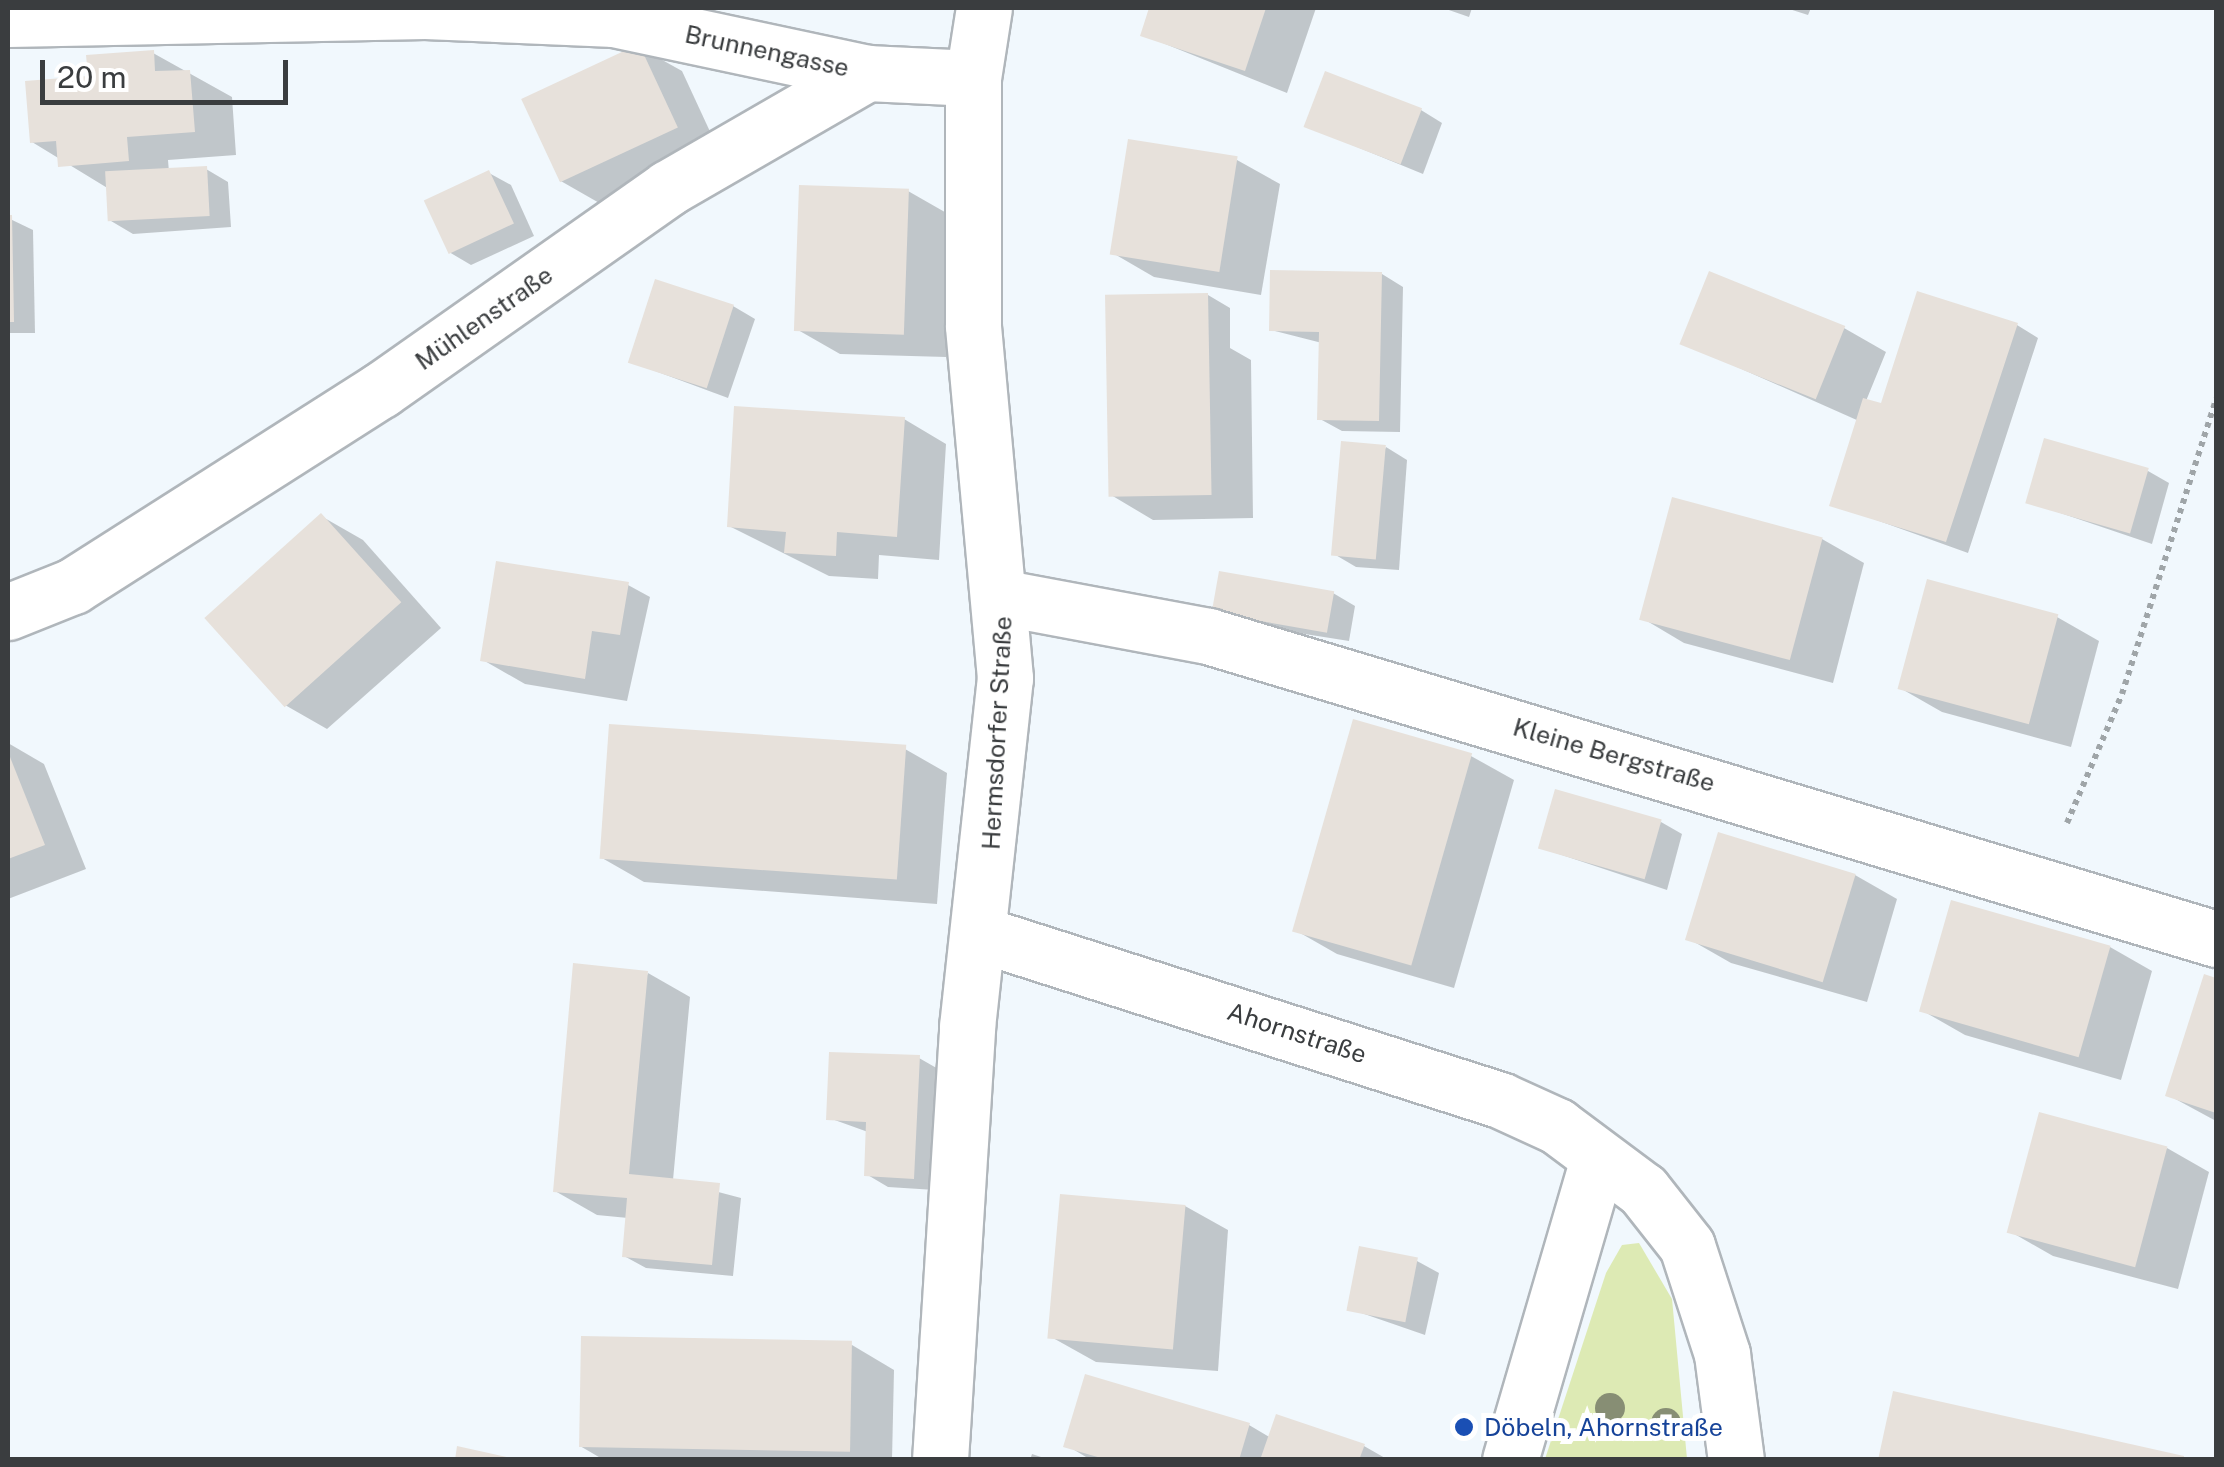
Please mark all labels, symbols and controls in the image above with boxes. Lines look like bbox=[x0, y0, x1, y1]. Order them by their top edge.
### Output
street label: Brunnengasse bbox=[682, 19, 852, 83]
scale bar bbox=[45, 40, 292, 102]
text: 20 m bbox=[57, 59, 126, 95]
street label: Mühlenstraße bbox=[410, 260, 558, 376]
street label: Hermsdorfer Straße bbox=[976, 615, 1018, 851]
street label: Kleine Bergstraße bbox=[1510, 712, 1718, 798]
street label: Ahornstraße bbox=[1224, 996, 1370, 1070]
place label: Döbeln, Ahornstraße bbox=[1484, 1412, 1723, 1442]
marker: Döbeln, Ahornstraße bbox=[1453, 1416, 1475, 1438]

